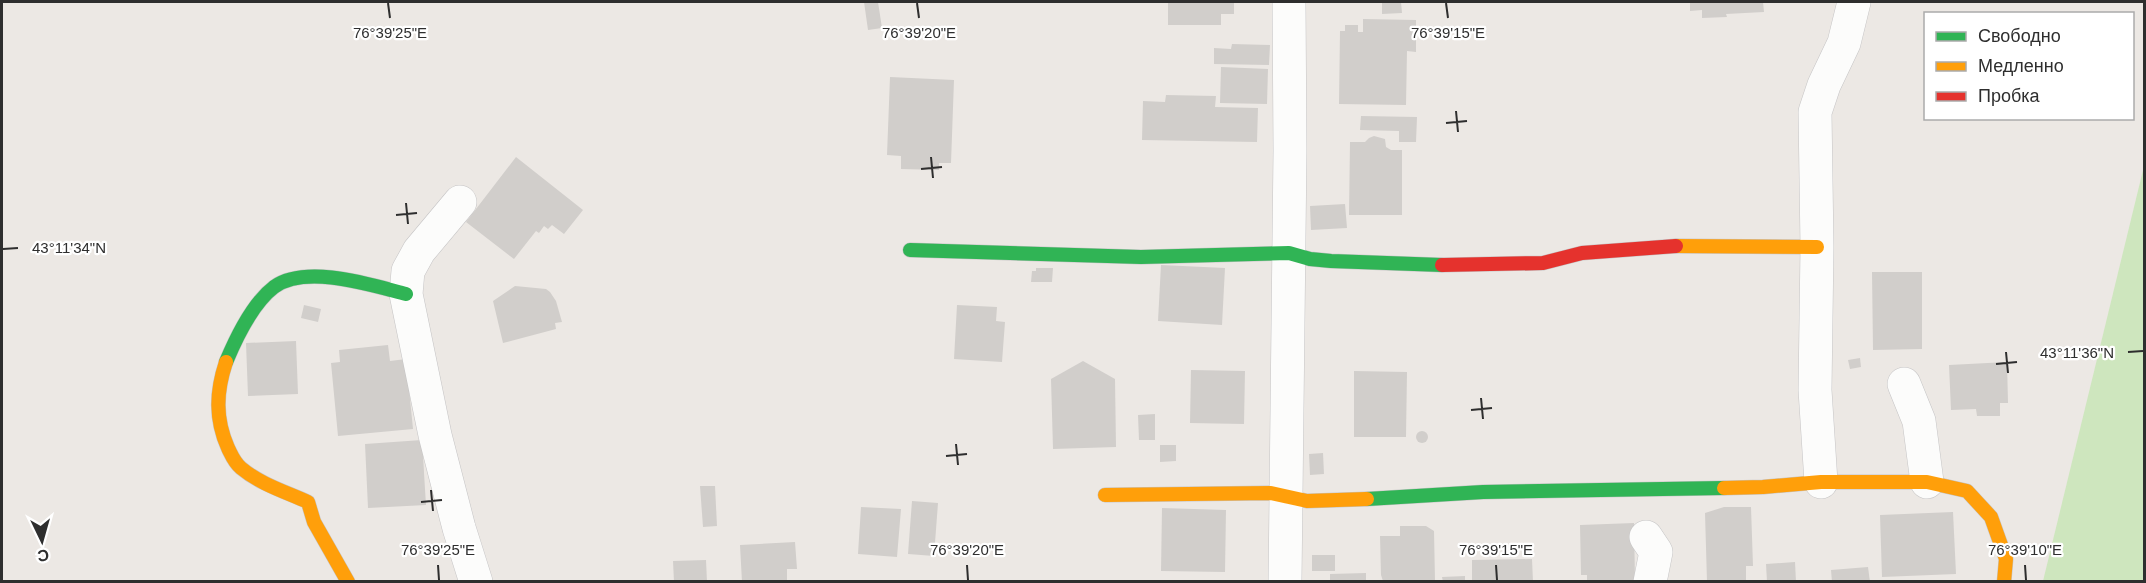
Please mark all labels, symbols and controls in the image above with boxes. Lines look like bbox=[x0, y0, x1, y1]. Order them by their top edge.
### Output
legend bbox=[1924, 12, 2134, 120]
text: 76°39'25"E bbox=[353, 24, 427, 41]
text: 76°39'20"E bbox=[882, 24, 956, 41]
text: 76°39'15"E bbox=[1411, 24, 1485, 41]
text: Свободно bbox=[1978, 26, 2061, 46]
text: Медленно bbox=[1978, 56, 2064, 76]
text: Пробка bbox=[1978, 86, 2041, 106]
text: 43°11'34"N bbox=[32, 239, 106, 256]
text: 43°11'36"N bbox=[2040, 344, 2114, 361]
north arrow bbox=[12, 511, 72, 571]
text: 76°39'25"E bbox=[401, 541, 475, 558]
text: 76°39'20"E bbox=[930, 541, 1004, 558]
text: 76°39'15"E bbox=[1459, 541, 1533, 558]
text: 76°39'10"E bbox=[1988, 541, 2062, 558]
text: С bbox=[36, 546, 50, 564]

